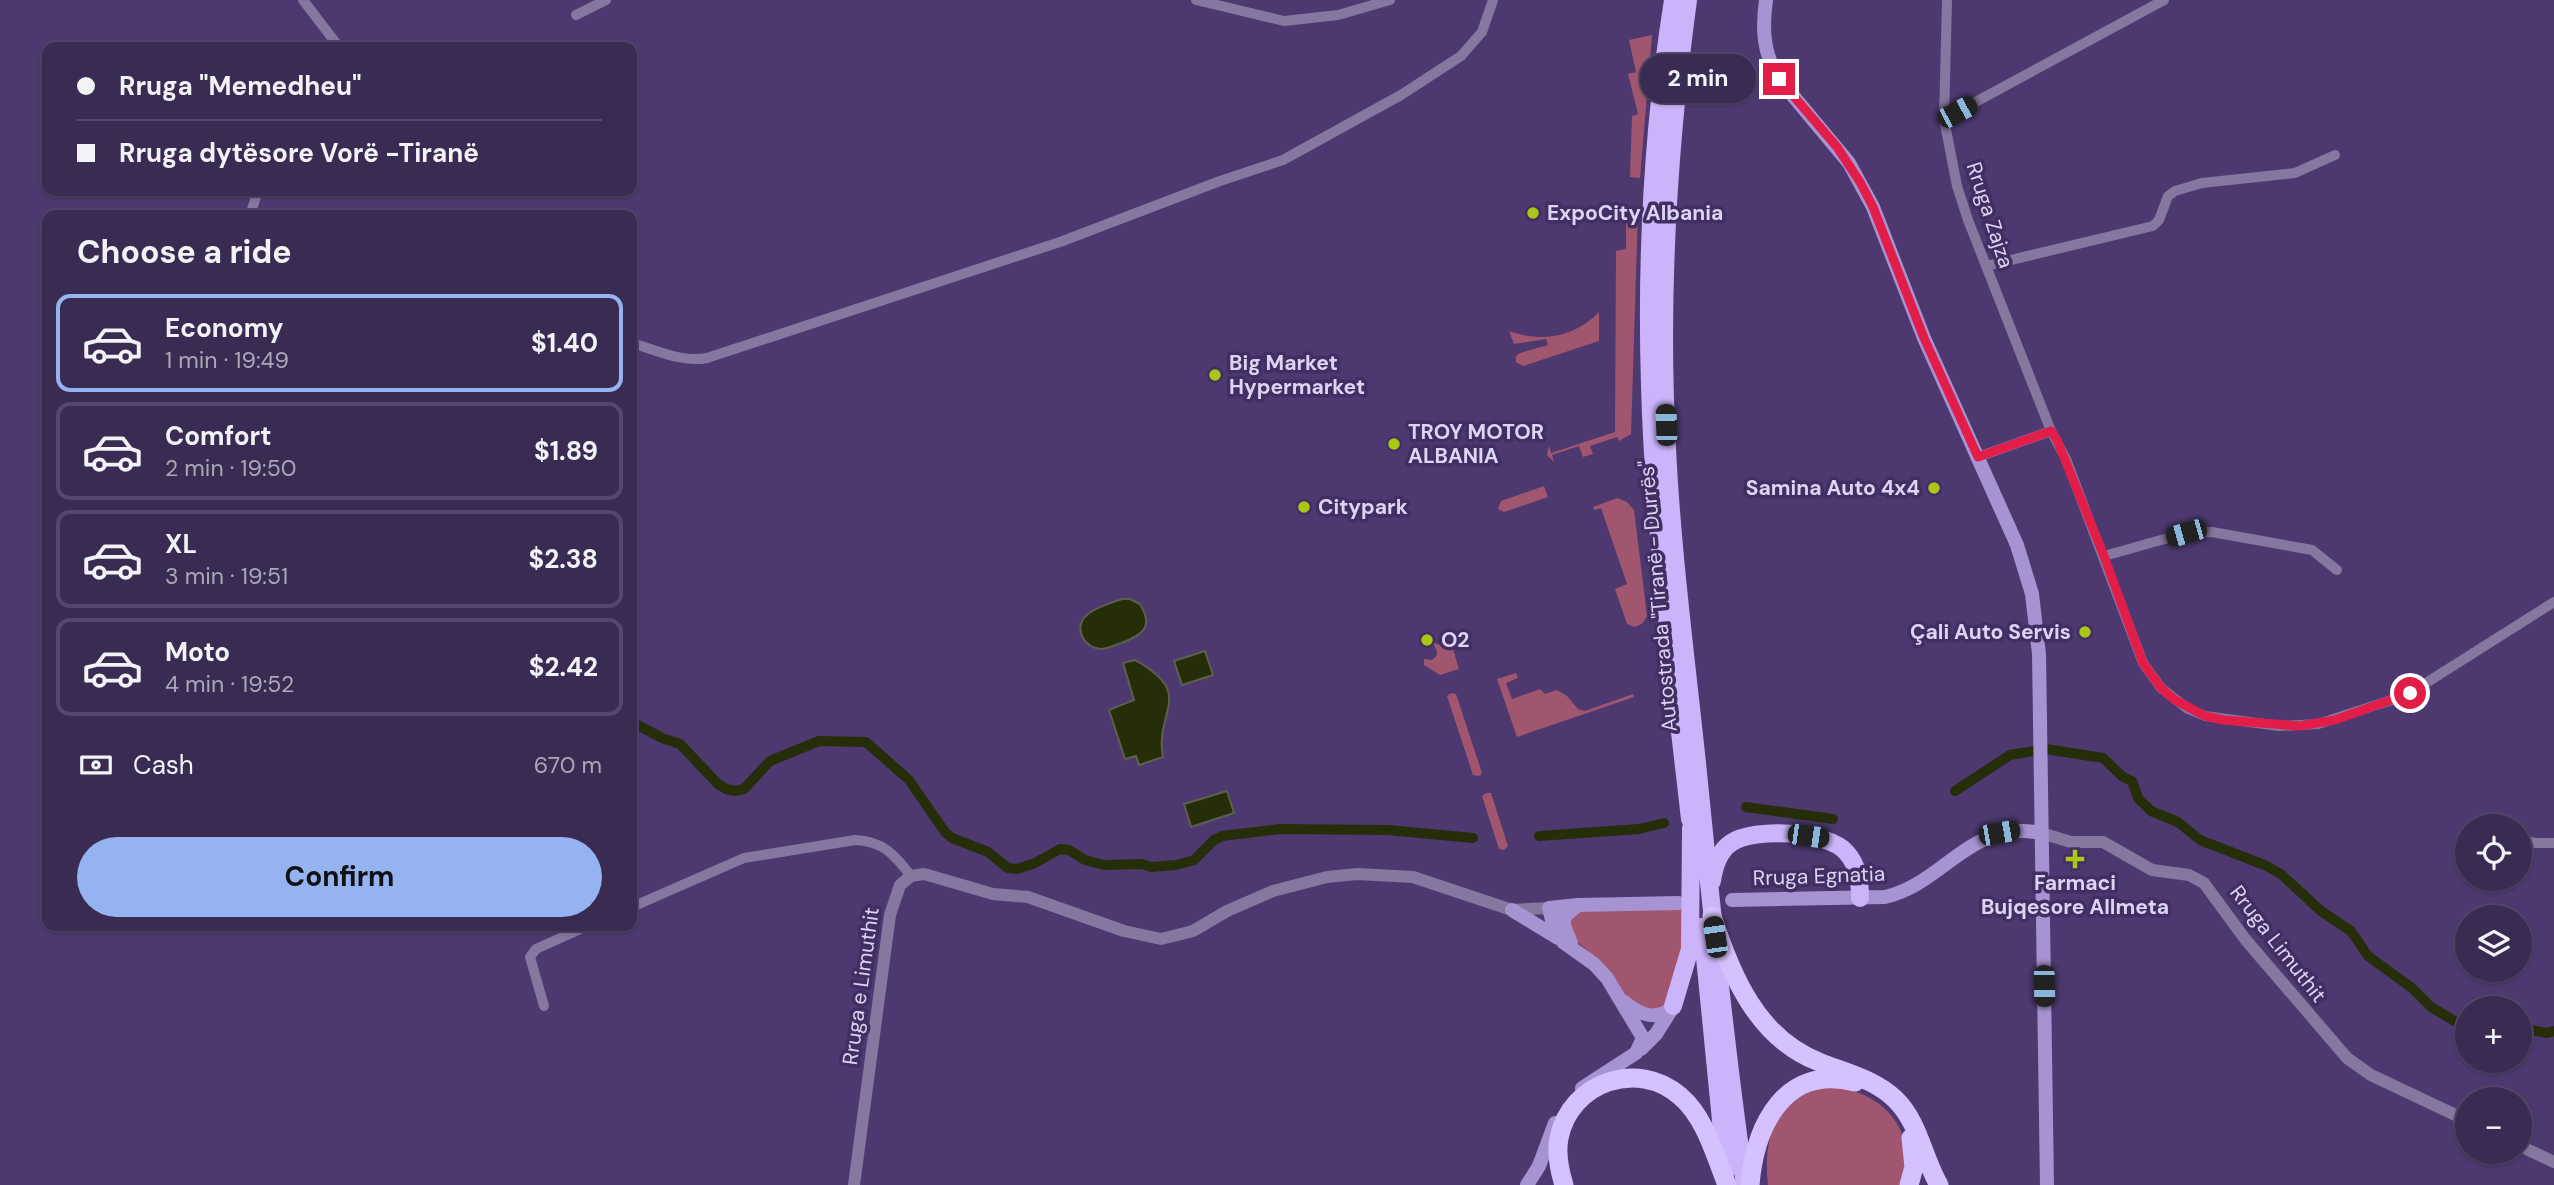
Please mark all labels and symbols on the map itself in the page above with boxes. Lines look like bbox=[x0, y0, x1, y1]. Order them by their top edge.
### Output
callout: 2 min bbox=[1639, 55, 1754, 104]
route end bbox=[1763, 63, 1795, 95]
car bbox=[1934, 93, 1981, 131]
street label: Rruga Zajza bbox=[1960, 158, 2020, 272]
place label: ExpoCity Albania bbox=[1547, 199, 1723, 227]
marker: ExpoCity Albania bbox=[1525, 205, 1541, 221]
place label: Big Market Hypermarket bbox=[1229, 349, 1365, 401]
marker: Big Market Hypermarket bbox=[1207, 367, 1223, 383]
car bbox=[1655, 404, 1678, 446]
place label: TROY MOTOR ALBANIA bbox=[1408, 418, 1544, 470]
marker: TROY MOTOR ALBANIA bbox=[1386, 436, 1402, 452]
street label: Autostrada "Tiranë - Durrës" bbox=[1632, 459, 1684, 733]
place label: Samina Auto 4x4 bbox=[1746, 474, 1920, 502]
marker: Samina Auto 4x4 bbox=[1926, 480, 1942, 496]
place label: Citypark bbox=[1318, 493, 1408, 521]
marker: Citypark bbox=[1296, 499, 1312, 515]
car bbox=[2163, 517, 2210, 549]
place label: Çali Auto Servis bbox=[1910, 618, 2071, 646]
marker: Çali Auto Servis bbox=[2077, 624, 2093, 640]
place label: O2 bbox=[1441, 626, 1469, 654]
marker: O2 bbox=[1419, 632, 1435, 648]
route start bbox=[2394, 677, 2426, 709]
car bbox=[1977, 819, 2022, 847]
car bbox=[1786, 823, 1831, 849]
marker: Farmaci Bujqesore Allmeta bbox=[2067, 851, 2083, 867]
street label: Rruga Egnatia bbox=[1752, 860, 1886, 892]
place label: Farmaci Bujqesore Allmeta bbox=[1981, 869, 2169, 921]
street label: Rruga Limuthit bbox=[2223, 880, 2333, 1008]
street label: Rruga e Limuthit bbox=[836, 905, 886, 1067]
car bbox=[1702, 915, 1729, 959]
car bbox=[2034, 965, 2055, 1007]

